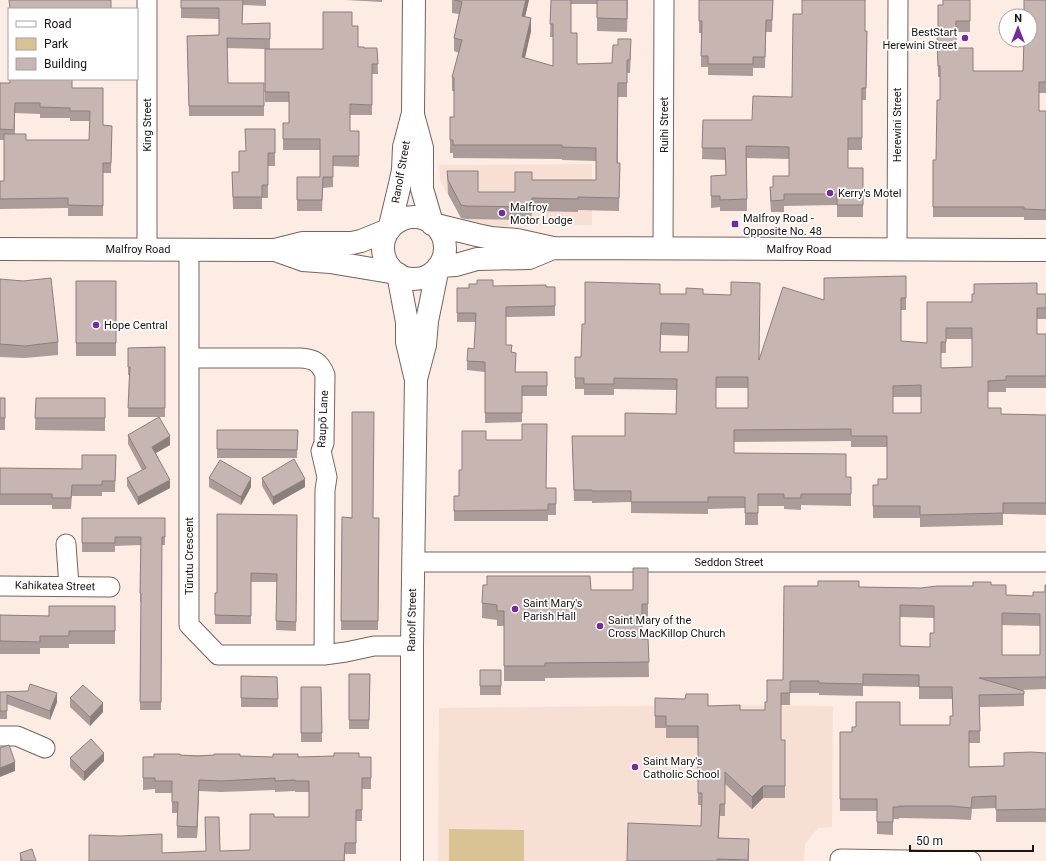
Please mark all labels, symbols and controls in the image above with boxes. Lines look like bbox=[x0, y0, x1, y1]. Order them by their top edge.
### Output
legend bbox=[8, 8, 138, 80]
north arrow bbox=[998, 8, 1038, 48]
text: N bbox=[1014, 12, 1022, 25]
text: Road bbox=[44, 17, 72, 31]
place label: BestStart Herewini Street bbox=[882, 26, 957, 52]
marker: BestStart Herewini Street bbox=[960, 33, 970, 43]
text: Park bbox=[44, 37, 69, 51]
text: Building bbox=[44, 57, 87, 71]
street label: Herewini Street bbox=[891, 87, 904, 162]
street label: Ruihi Street bbox=[658, 97, 671, 153]
street label: King Street bbox=[141, 98, 154, 152]
street label: Ranolf Street bbox=[389, 139, 413, 204]
place label: Kerry's Motel bbox=[838, 187, 901, 200]
marker: Kerry's Motel bbox=[825, 188, 835, 198]
place label: Malfroy Motor Lodge bbox=[510, 201, 573, 227]
marker: Malfroy Motor Lodge bbox=[497, 208, 507, 218]
place label: Malfroy Road - Opposite No. 48 bbox=[743, 212, 822, 238]
marker: Malfroy Road - Opposite No. 48 bbox=[730, 219, 740, 229]
street label: Malfroy Road bbox=[105, 243, 171, 256]
street label: Malfroy Road bbox=[766, 243, 832, 256]
place label: Hope Central bbox=[104, 319, 168, 332]
marker: Hope Central bbox=[91, 320, 101, 330]
street label: Raupō Lane bbox=[315, 390, 331, 448]
street label: Tūrutu Crescent bbox=[183, 517, 196, 595]
street label: Seddon Street bbox=[695, 556, 764, 569]
street label: Kahikatea Street bbox=[15, 579, 96, 593]
street label: Ranolf Street bbox=[405, 588, 419, 652]
place label: Saint Mary's Parish Hall bbox=[523, 597, 583, 623]
marker: Saint Mary's Parish Hall bbox=[510, 604, 520, 614]
place label: Saint Mary of the Cross MacKillop Church bbox=[608, 614, 725, 640]
marker: Saint Mary of the Cross MacKillop Church bbox=[595, 621, 605, 631]
place label: Saint Mary's Catholic School bbox=[643, 755, 719, 781]
marker: Saint Mary's Catholic School bbox=[630, 762, 640, 772]
scale bar bbox=[910, 827, 1033, 853]
text: 50 m bbox=[916, 834, 943, 848]

